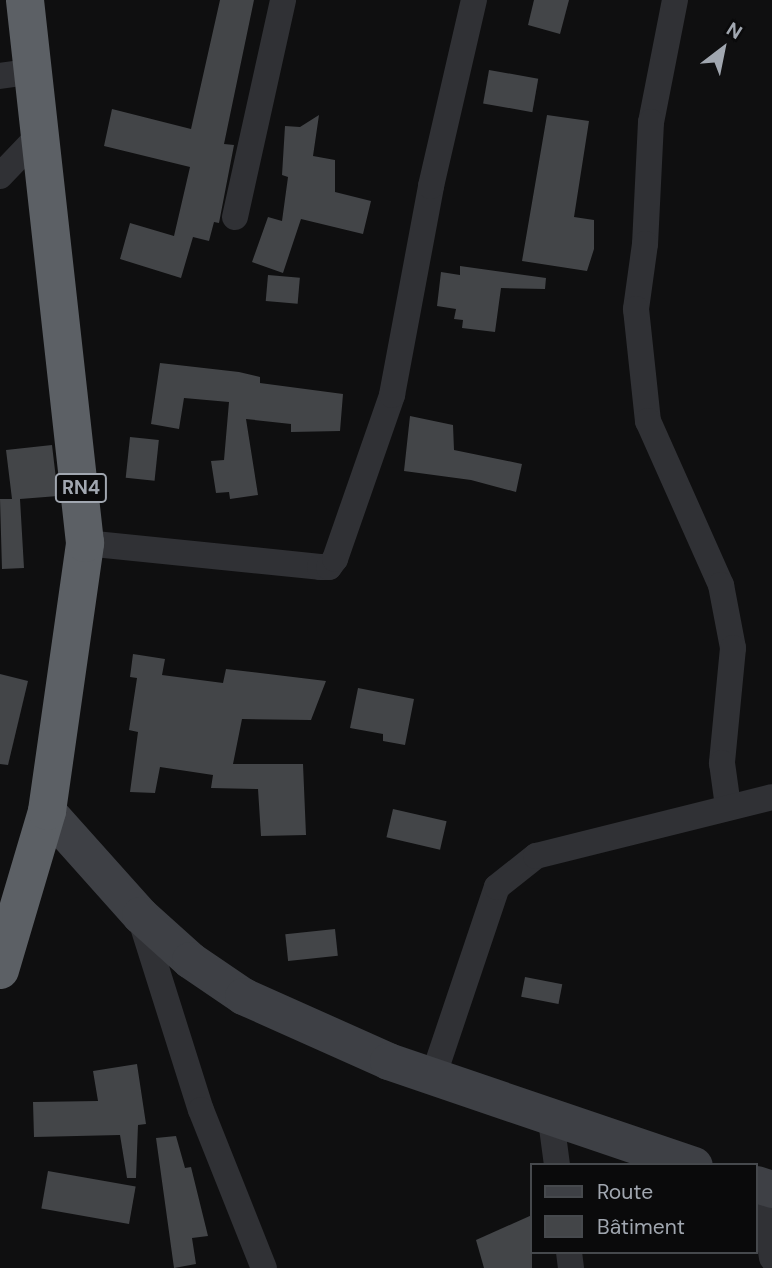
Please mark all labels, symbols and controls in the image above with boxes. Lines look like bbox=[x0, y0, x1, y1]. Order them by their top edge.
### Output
north arrow bbox=[688, 14, 758, 84]
text: N bbox=[722, 16, 747, 45]
road number: RN4 bbox=[55, 472, 107, 503]
legend bbox=[530, 1163, 758, 1254]
text: Route bbox=[597, 1178, 653, 1206]
text: Bâtiment bbox=[597, 1213, 685, 1241]

